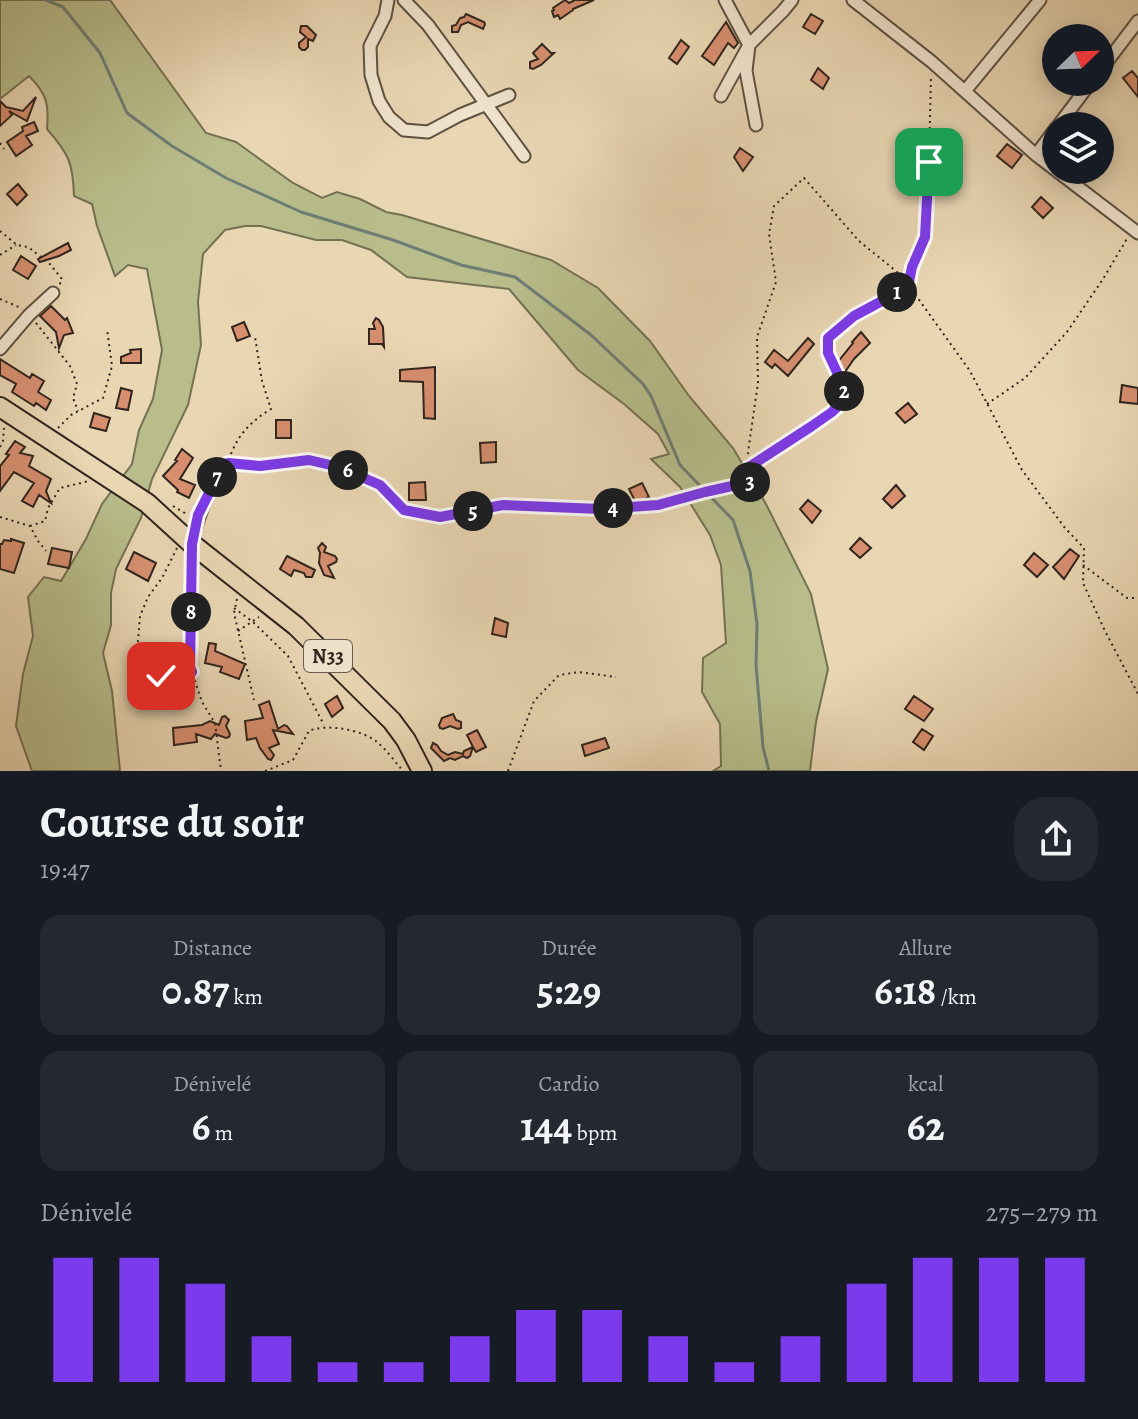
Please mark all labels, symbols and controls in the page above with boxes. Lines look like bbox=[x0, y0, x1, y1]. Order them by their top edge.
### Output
north arrow bbox=[1042, 24, 1114, 96]
map controls bbox=[1042, 24, 1114, 184]
button: layers bbox=[1042, 112, 1114, 184]
pin bbox=[895, 128, 963, 196]
icon: arrive bbox=[907, 140, 951, 184]
pin: 1 bbox=[877, 272, 917, 312]
text: 1 bbox=[893, 277, 901, 307]
pin: 2 bbox=[824, 371, 864, 411]
text: 2 bbox=[839, 376, 849, 406]
pin: 6 bbox=[328, 450, 368, 490]
text: 6 bbox=[343, 455, 353, 485]
pin: 7 bbox=[197, 457, 237, 497]
text: 7 bbox=[212, 462, 222, 492]
pin: 3 bbox=[730, 462, 770, 502]
text: 3 bbox=[745, 467, 755, 497]
pin: 4 bbox=[593, 488, 633, 528]
pin: 5 bbox=[453, 491, 493, 531]
text: 4 bbox=[608, 493, 618, 523]
text: 5 bbox=[468, 496, 478, 526]
pin: 8 bbox=[171, 592, 211, 632]
text: 8 bbox=[186, 597, 196, 627]
road number: N33 bbox=[304, 640, 352, 672]
pin bbox=[127, 642, 195, 710]
icon: check bbox=[139, 654, 183, 698]
text: Course du soir bbox=[40, 792, 304, 852]
button: share bbox=[1014, 797, 1098, 881]
text: 19:47 bbox=[40, 852, 90, 887]
text: Distance bbox=[173, 933, 252, 963]
text: Durée bbox=[541, 933, 597, 963]
text: Allure bbox=[899, 933, 952, 963]
text: 0.87 bbox=[162, 963, 229, 1018]
text: 5:29 bbox=[537, 963, 601, 1018]
text: 6:18 bbox=[874, 963, 936, 1018]
text: km bbox=[229, 982, 263, 1012]
text: /km bbox=[936, 982, 977, 1012]
text: Dénivelé bbox=[173, 1069, 251, 1099]
text: Cardio bbox=[538, 1069, 600, 1099]
text: kcal bbox=[908, 1069, 943, 1099]
text: 6 bbox=[192, 1099, 210, 1154]
text: 144 bbox=[520, 1099, 572, 1154]
text: 62 bbox=[907, 1099, 945, 1154]
text: m bbox=[210, 1118, 233, 1148]
text: bpm bbox=[572, 1118, 618, 1148]
text: Dénivelé bbox=[40, 1195, 132, 1230]
text: 275–279 m bbox=[986, 1195, 1098, 1230]

